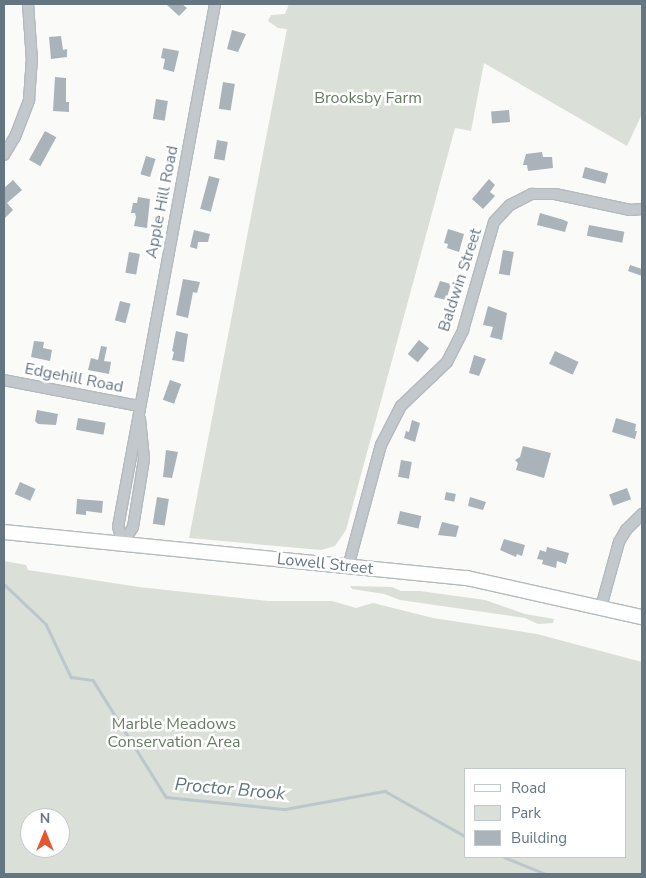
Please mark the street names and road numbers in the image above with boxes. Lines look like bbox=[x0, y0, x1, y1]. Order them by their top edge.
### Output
street label: Apple Hill Road bbox=[142, 144, 182, 260]
street label: Baldwin Street bbox=[434, 226, 486, 334]
street label: Edgehill Road bbox=[23, 359, 125, 397]
street label: Lowell Street bbox=[276, 549, 374, 579]

